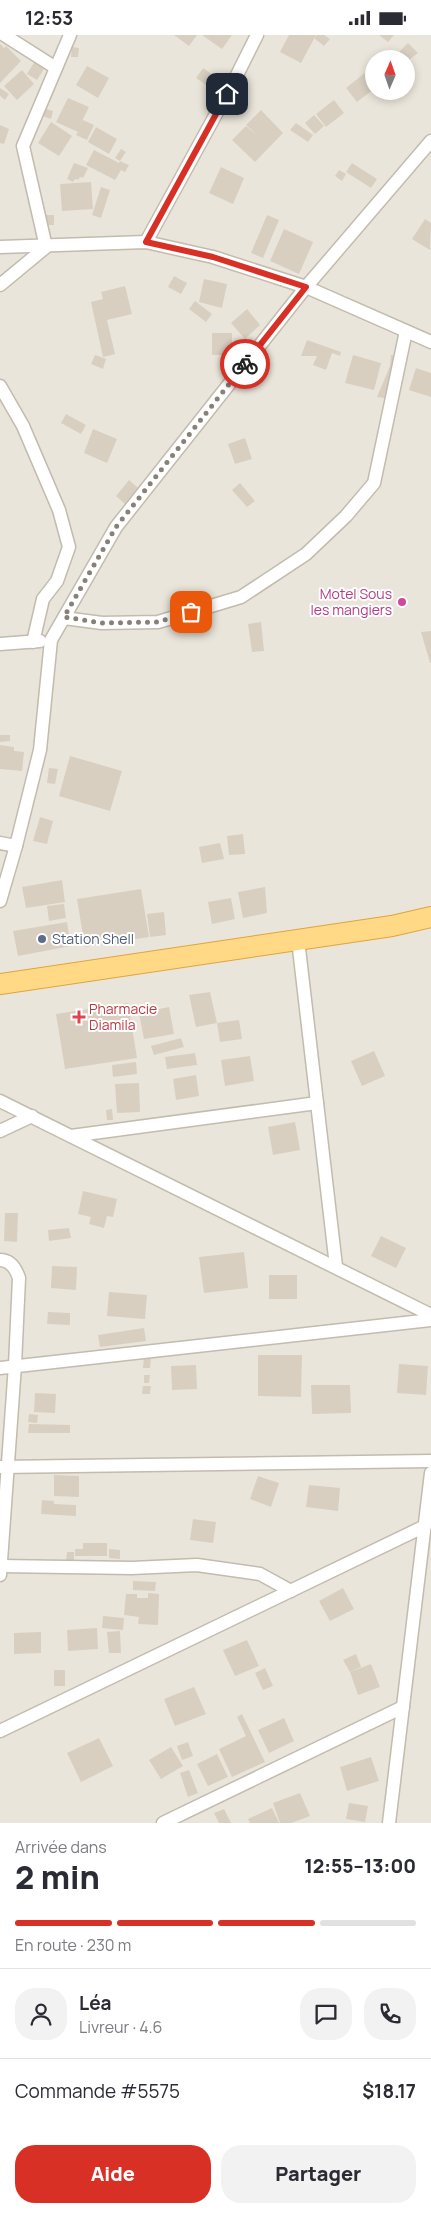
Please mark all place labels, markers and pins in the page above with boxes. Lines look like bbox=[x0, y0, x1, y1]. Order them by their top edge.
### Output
pin bbox=[206, 73, 248, 115]
place label: Motel Sous les mangiers bbox=[311, 584, 392, 619]
pin bbox=[170, 591, 212, 633]
marker: Motel Sous les mangiers bbox=[396, 596, 408, 608]
place label: Station Shell bbox=[52, 929, 134, 948]
marker: Station Shell bbox=[36, 933, 48, 945]
place label: Pharmacie Diamila bbox=[89, 999, 157, 1034]
marker: Pharmacie Diamila bbox=[73, 1011, 85, 1023]

